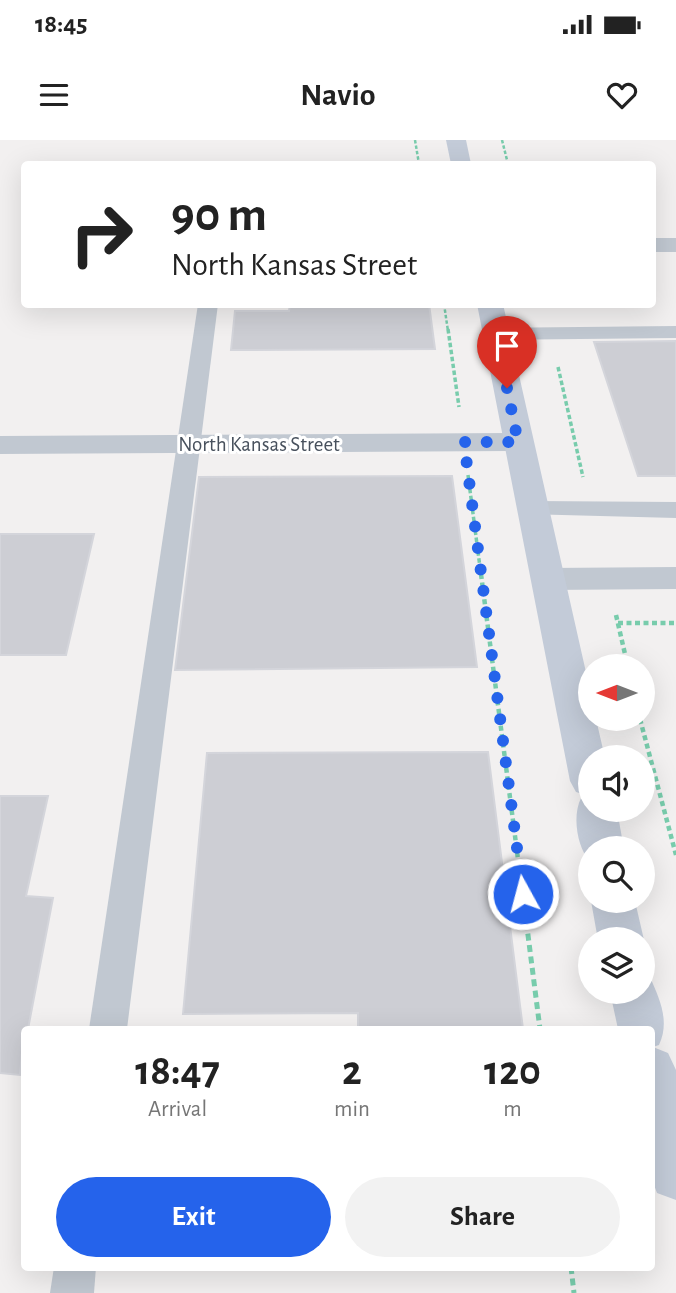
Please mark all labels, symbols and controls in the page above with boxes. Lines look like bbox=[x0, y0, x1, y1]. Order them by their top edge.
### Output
text: 18:45 bbox=[35, 11, 87, 37]
icon: menu bbox=[35, 76, 73, 114]
icon: heart bbox=[603, 76, 641, 114]
text: Navio bbox=[300, 79, 376, 111]
icon: right bbox=[56, 189, 147, 280]
text: 90 m bbox=[171, 191, 267, 240]
text: North Kansas Street bbox=[171, 249, 417, 281]
pin bbox=[477, 316, 537, 388]
icon: arrive bbox=[488, 327, 526, 365]
street label: North Kansas Street bbox=[178, 434, 340, 455]
north arrow bbox=[578, 654, 654, 732]
map controls bbox=[578, 654, 655, 1004]
button: sound bbox=[578, 745, 655, 822]
button: search bbox=[578, 836, 655, 913]
position arrow bbox=[486, 857, 560, 931]
button: layers bbox=[578, 927, 655, 1004]
text: 18:47 bbox=[135, 1050, 220, 1092]
text: 2 bbox=[342, 1050, 362, 1092]
text: 120 bbox=[484, 1050, 541, 1092]
text: Arrival bbox=[148, 1098, 207, 1121]
text: min bbox=[334, 1098, 370, 1121]
text: m bbox=[503, 1098, 522, 1121]
button: Exit bbox=[56, 1177, 331, 1257]
button: Share bbox=[345, 1177, 620, 1257]

